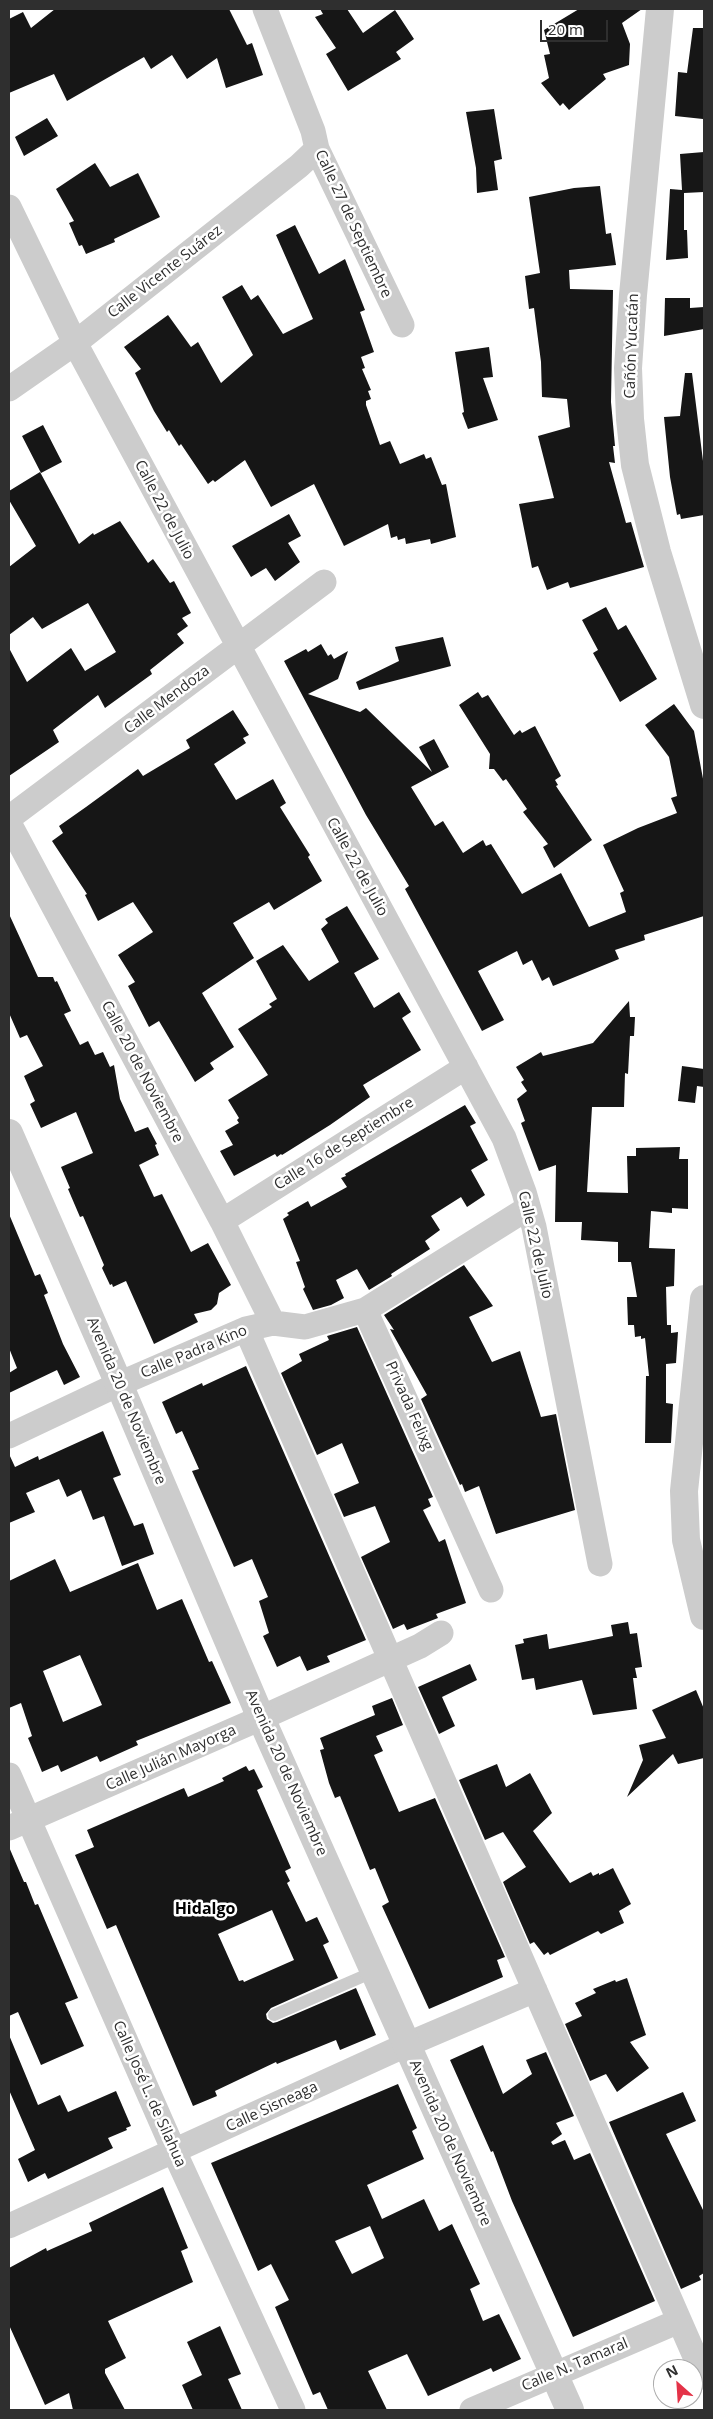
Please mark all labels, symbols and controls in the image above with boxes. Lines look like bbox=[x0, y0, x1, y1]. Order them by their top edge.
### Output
scale bar bbox=[543, 10, 610, 42]
text: 20 m bbox=[548, 19, 583, 39]
street label: Calle 27 de Septiembre bbox=[311, 147, 395, 301]
street label: Calle Vicente Suárez bbox=[104, 222, 226, 322]
street label: Cañón Yucatán bbox=[621, 293, 643, 399]
street label: Calle 22 de Julio bbox=[130, 457, 198, 563]
street label: Calle Mendoza bbox=[121, 662, 213, 738]
street label: Calle 22 de Julio bbox=[322, 815, 392, 919]
street label: Calle 20 de Noviembre bbox=[97, 998, 187, 1146]
street label: Calle 16 de Septiembre bbox=[271, 1094, 417, 1194]
street label: Calle 22 de Julio bbox=[514, 1189, 556, 1301]
street label: Avenida 20 de Noviembre bbox=[83, 1315, 169, 1487]
street label: Calle Padra Kino bbox=[138, 1321, 250, 1383]
street label: Privada Felixg bbox=[381, 1359, 437, 1453]
street label: Avenida 20 de Noviembre bbox=[241, 1687, 331, 1859]
street label: Calle Julián Mayorga bbox=[103, 1721, 239, 1795]
district label: Hidalgo bbox=[175, 1899, 235, 1919]
street label: Calle José L. de Silahua bbox=[109, 2018, 189, 2170]
street label: Avenida 20 de Noviembre bbox=[405, 2057, 495, 2229]
street label: Calle Sisneaga bbox=[223, 2078, 321, 2136]
street label: Calle N. Tamaral bbox=[519, 2334, 631, 2396]
north arrow bbox=[653, 2359, 703, 2409]
text: N bbox=[662, 2360, 681, 2382]

